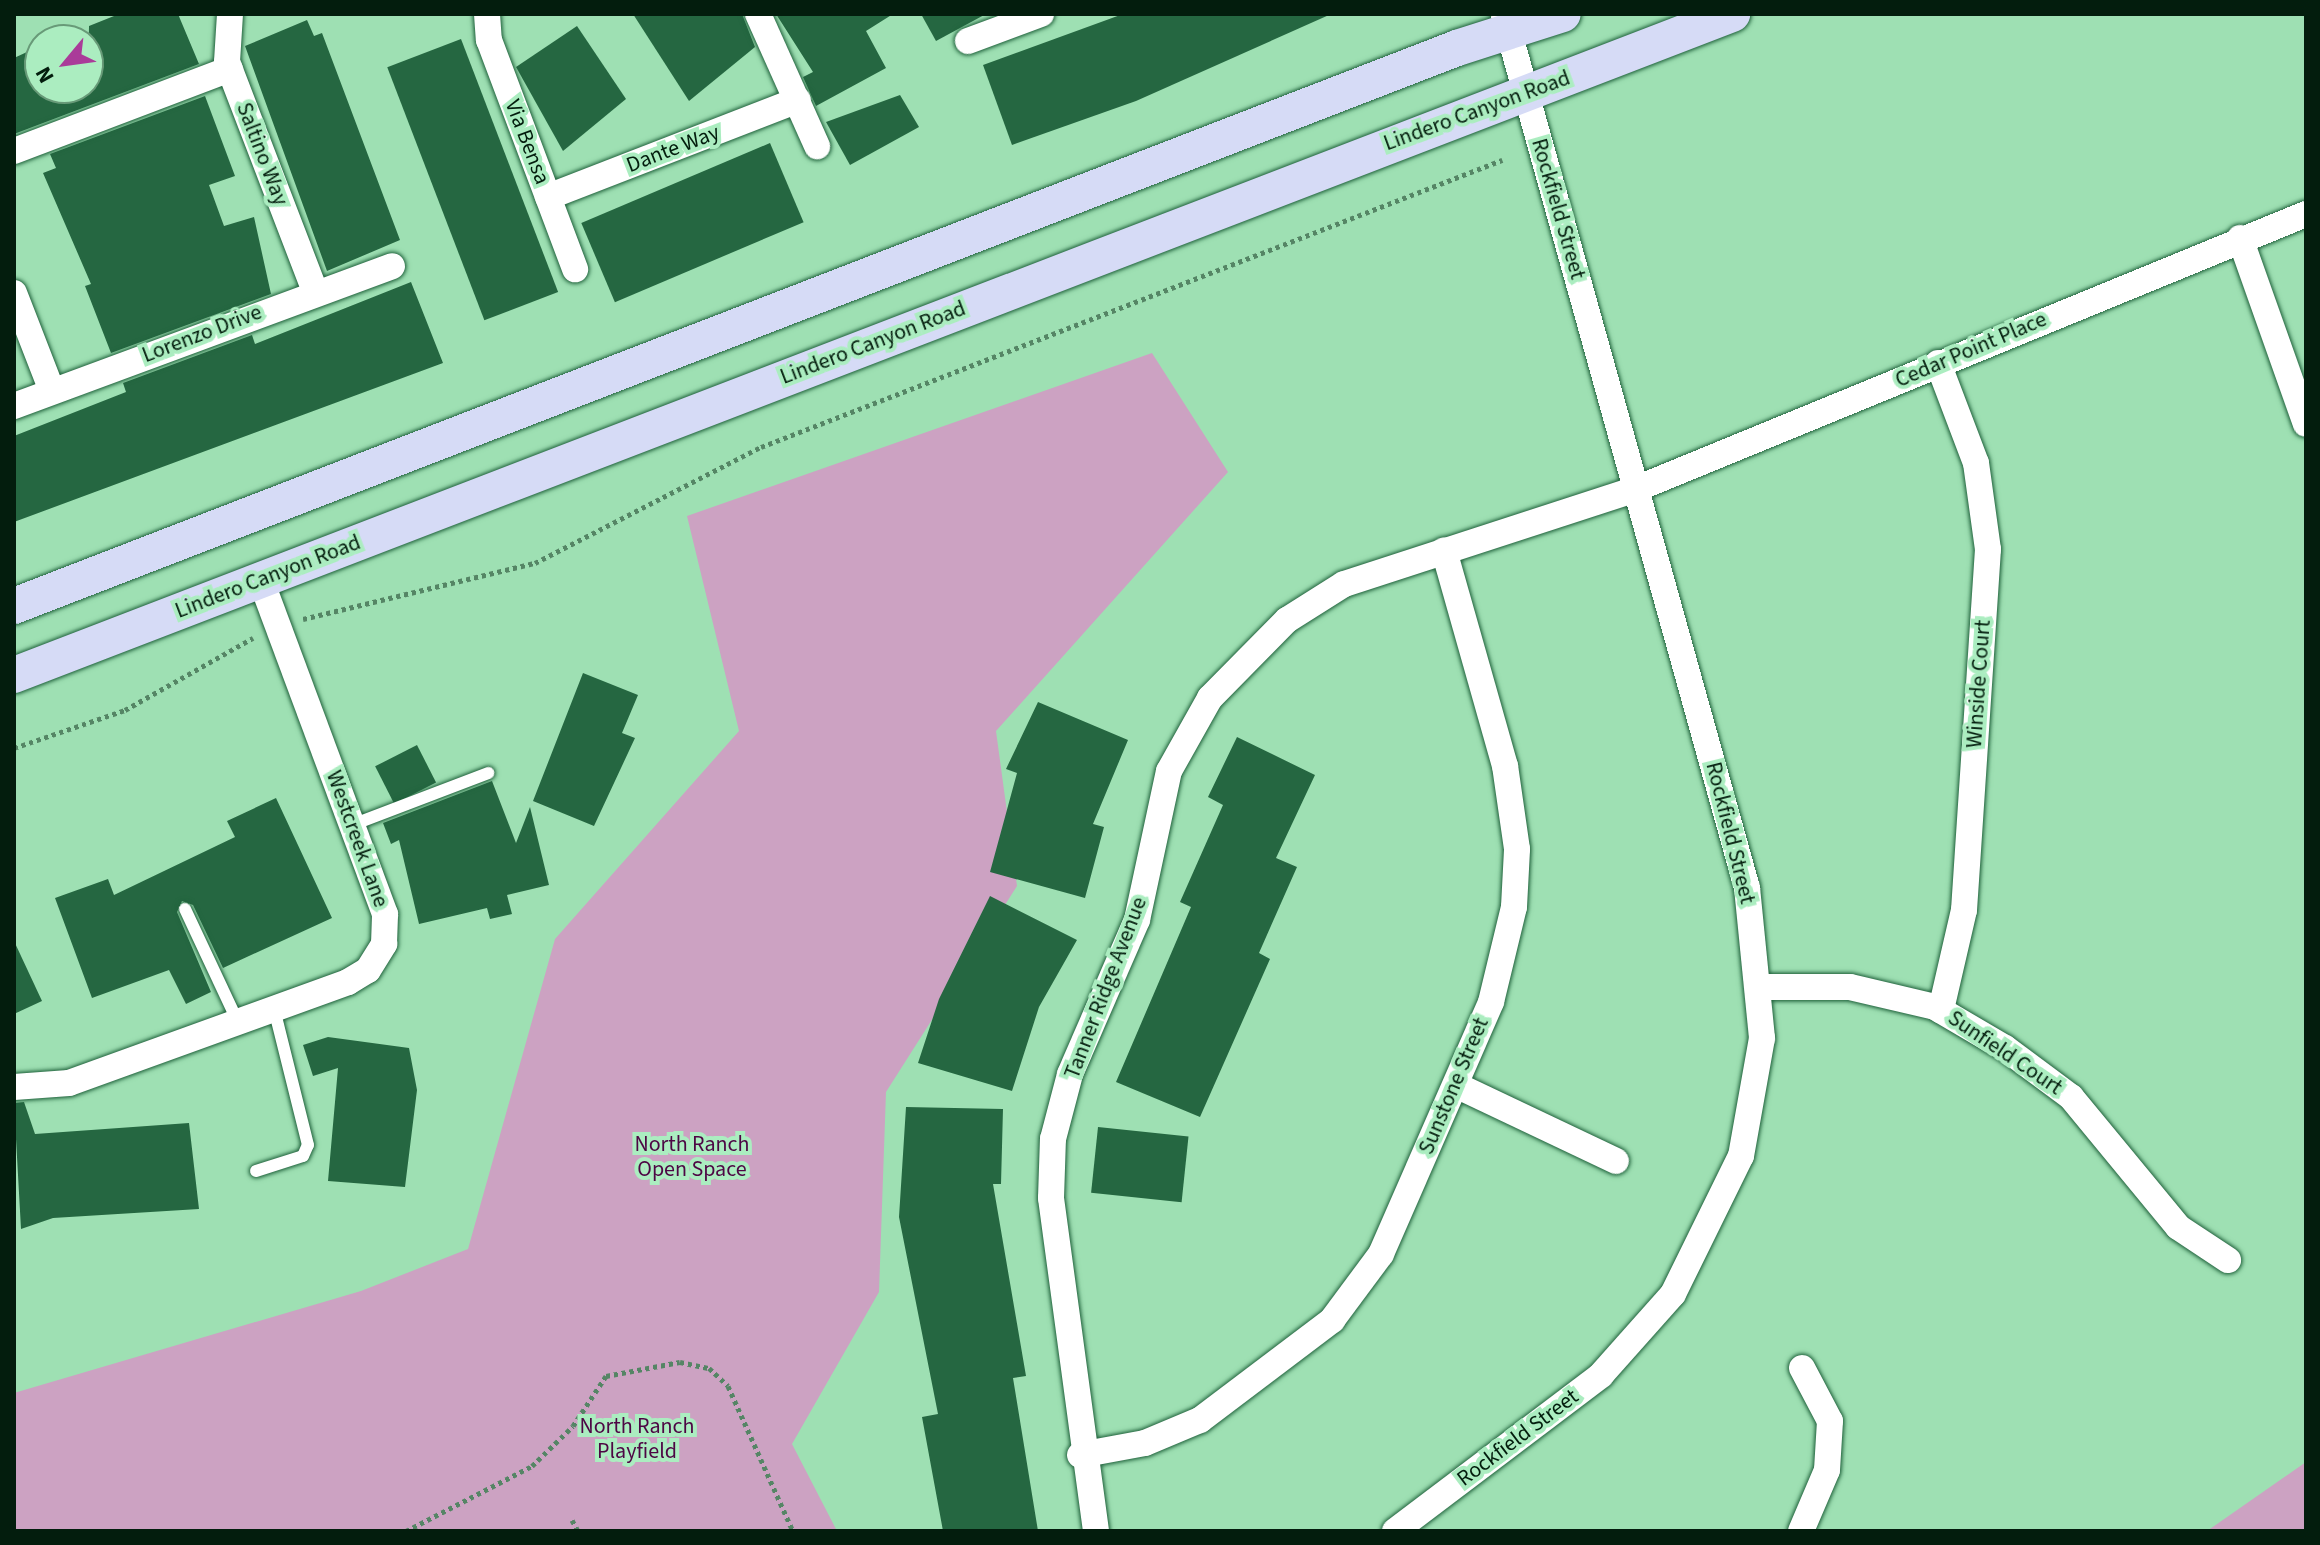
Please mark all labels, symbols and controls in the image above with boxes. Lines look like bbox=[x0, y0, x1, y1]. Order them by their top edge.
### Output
north arrow bbox=[24, 24, 104, 104]
text: N bbox=[27, 61, 62, 89]
street label: Lindero Canyon Road bbox=[1380, 65, 1574, 157]
street label: Via Bensa bbox=[499, 96, 555, 188]
street label: Saltino Way bbox=[230, 99, 294, 209]
street label: Dante Way bbox=[623, 119, 723, 179]
street label: Rockfield Street bbox=[1525, 136, 1591, 282]
street label: Lindero Canyon Road bbox=[777, 295, 969, 391]
street label: Lorenzo Drive bbox=[139, 299, 265, 369]
street label: Cedar Point Place bbox=[1891, 306, 2051, 394]
street label: Lindero Canyon Road bbox=[172, 529, 364, 625]
street label: Winside Court bbox=[1961, 619, 1997, 749]
street label: Rockfield Street bbox=[1700, 759, 1760, 907]
street label: Westcreek Lane bbox=[320, 767, 394, 911]
street label: Tanner Ridge Avenue bbox=[1059, 893, 1153, 1083]
street label: Sunfield Court bbox=[1943, 1005, 2067, 1101]
street label: Sunstone Street bbox=[1413, 1014, 1495, 1158]
park label: North Ranch Open Space bbox=[634, 1131, 750, 1182]
street label: Rockfield Street bbox=[1452, 1384, 1584, 1492]
park label: North Ranch Playfield bbox=[579, 1413, 695, 1464]

